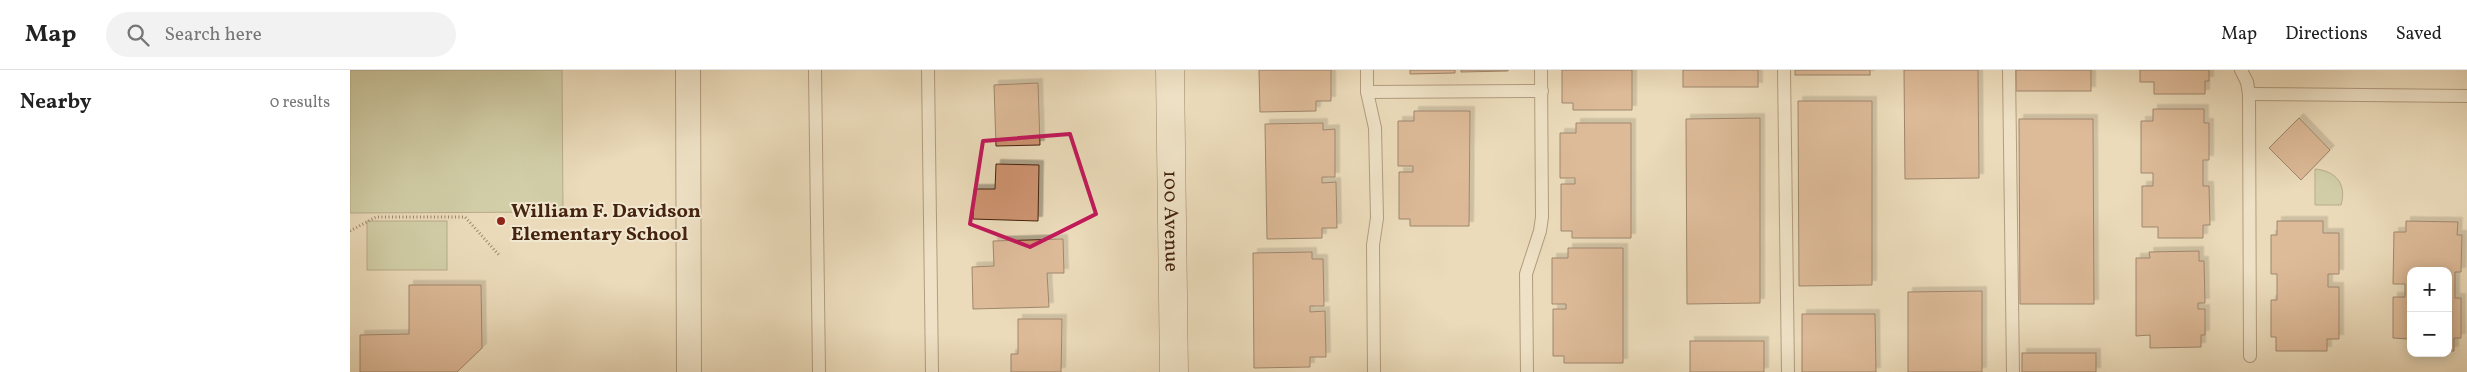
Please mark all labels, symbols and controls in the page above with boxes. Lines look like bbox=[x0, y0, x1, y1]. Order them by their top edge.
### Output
search box bbox=[106, 12, 456, 57]
text: Map bbox=[25, 18, 76, 52]
icon: search bbox=[124, 21, 152, 49]
text: Search here bbox=[164, 22, 262, 48]
text: Map bbox=[2221, 22, 2257, 47]
text: Directions bbox=[2285, 22, 2368, 47]
text: Saved bbox=[2396, 22, 2442, 47]
text: Nearby bbox=[20, 88, 91, 117]
text: 0 results bbox=[270, 92, 330, 114]
street label: 100 Avenue bbox=[1155, 170, 1185, 272]
place label: William F. Davidson Elementary School bbox=[511, 198, 701, 249]
marker: William F. Davidson Elementary School bbox=[495, 215, 507, 227]
map controls bbox=[2407, 267, 2452, 357]
button: + bbox=[2407, 267, 2452, 312]
button: − bbox=[2407, 312, 2452, 357]

